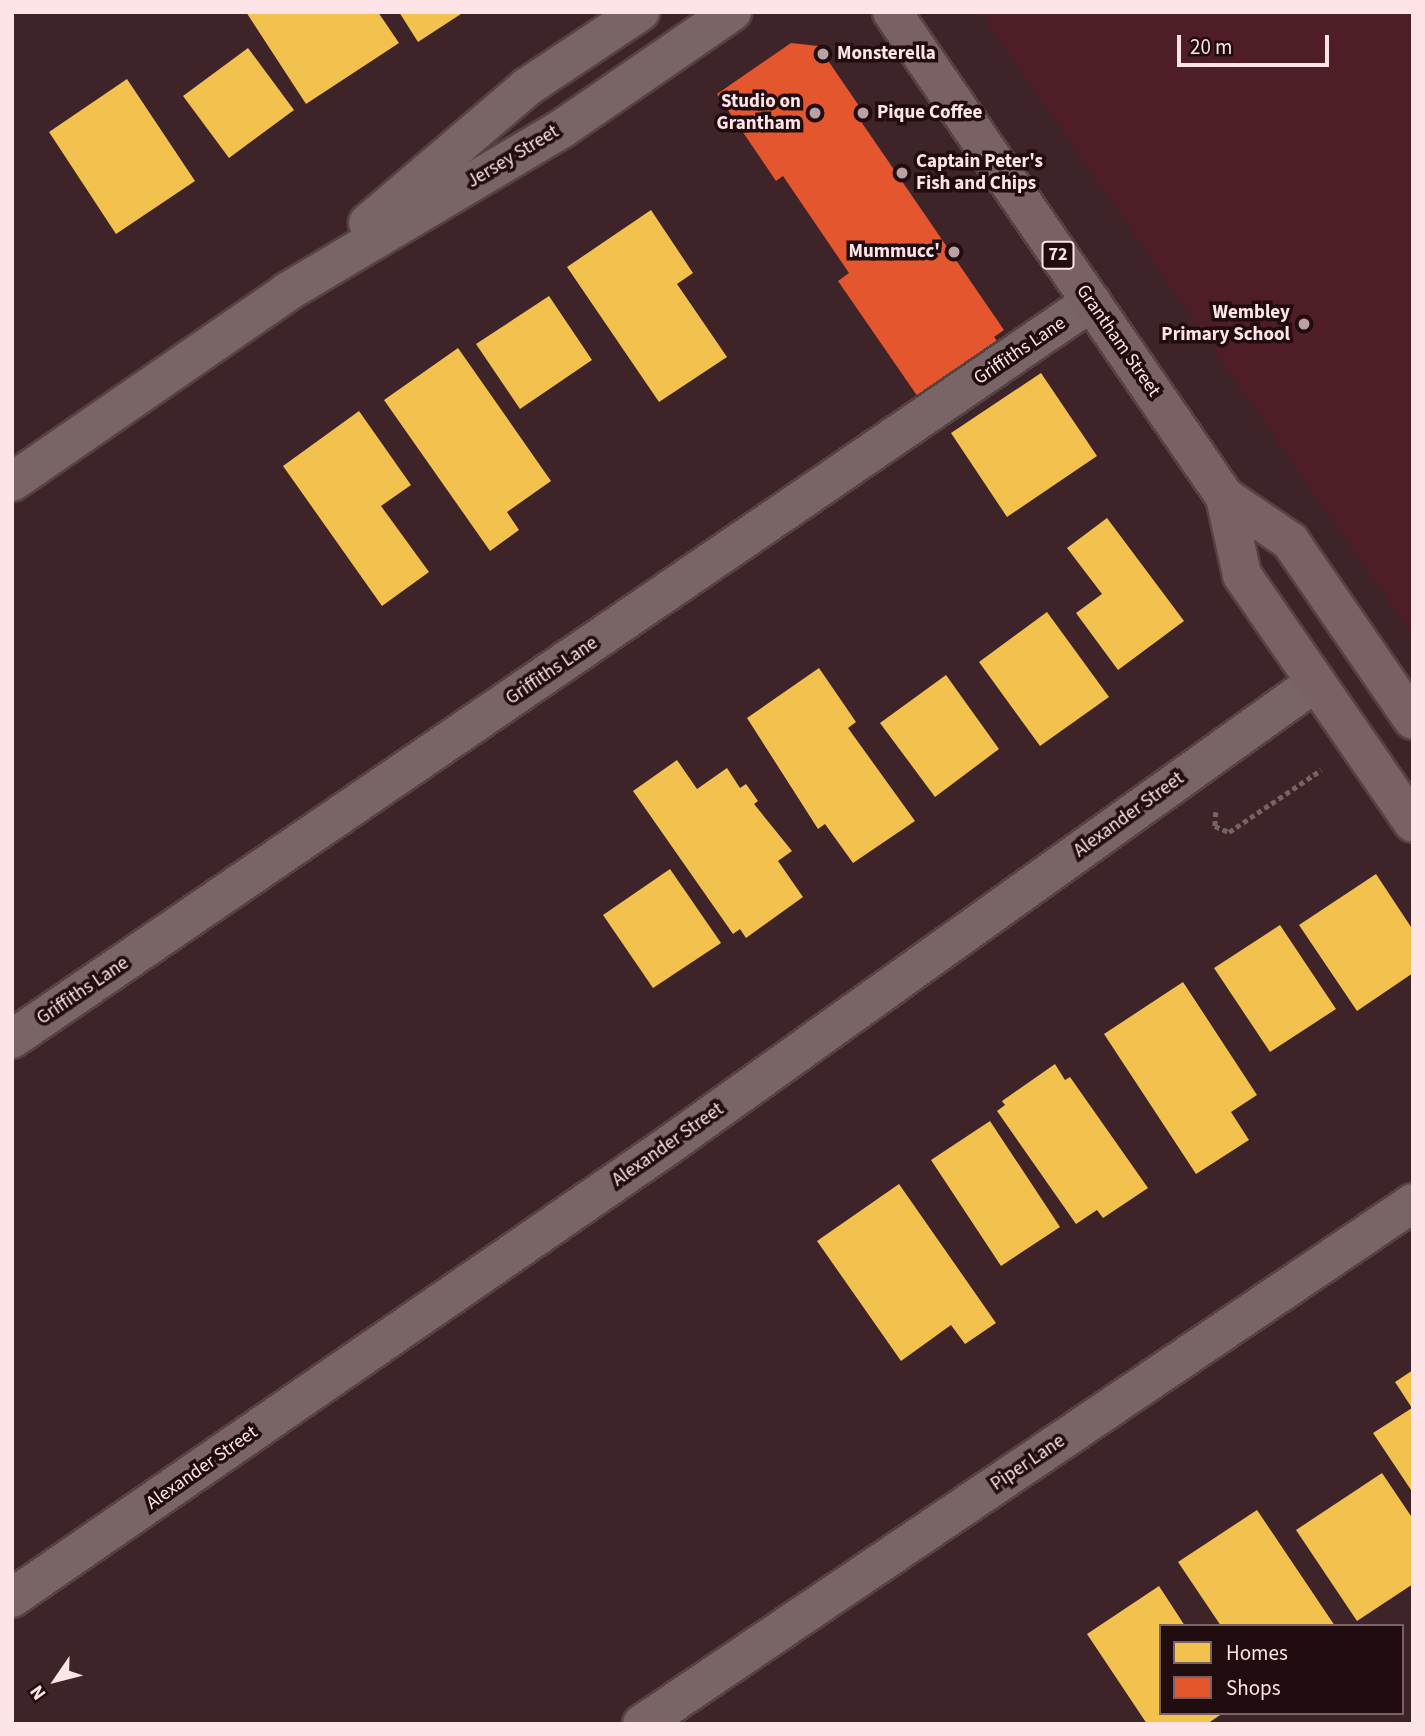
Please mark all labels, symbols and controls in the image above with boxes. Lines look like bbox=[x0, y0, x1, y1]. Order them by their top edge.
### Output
scale bar bbox=[1180, 21, 1332, 65]
text: 20 m bbox=[1190, 32, 1232, 62]
place label: Monsterella bbox=[837, 43, 936, 65]
marker: Monsterella bbox=[815, 46, 831, 62]
place label: Studio on Grantham bbox=[717, 91, 801, 135]
place label: Pique Coffee bbox=[877, 102, 982, 124]
marker: Studio on Grantham bbox=[807, 105, 823, 121]
marker: Pique Coffee bbox=[855, 105, 871, 121]
street label: Jersey Street bbox=[463, 121, 563, 193]
place label: Captain Peter's Fish and Chips bbox=[916, 151, 1043, 195]
marker: Captain Peter's Fish and Chips bbox=[894, 165, 910, 181]
place label: Mummucc' bbox=[848, 241, 940, 263]
road number: 72 bbox=[1040, 241, 1076, 270]
marker: Mummucc' bbox=[946, 244, 962, 260]
street label: Grantham Street bbox=[1071, 281, 1165, 401]
place label: Wembley Primary School bbox=[1161, 302, 1290, 346]
street label: Griffiths Lane bbox=[970, 312, 1070, 390]
marker: Wembley Primary School bbox=[1296, 316, 1312, 332]
street label: Griffiths Lane bbox=[502, 632, 602, 710]
street label: Alexander Street bbox=[1069, 767, 1189, 863]
street label: Griffiths Lane bbox=[33, 952, 133, 1030]
street label: Alexander Street bbox=[608, 1098, 728, 1192]
street label: Alexander Street bbox=[142, 1421, 262, 1515]
street label: Piper Lane bbox=[987, 1430, 1069, 1496]
legend bbox=[1159, 1624, 1404, 1715]
text: Homes bbox=[1226, 1638, 1288, 1668]
north arrow bbox=[21, 1645, 91, 1715]
text: Shops bbox=[1226, 1673, 1280, 1703]
text: N bbox=[24, 1679, 53, 1705]

